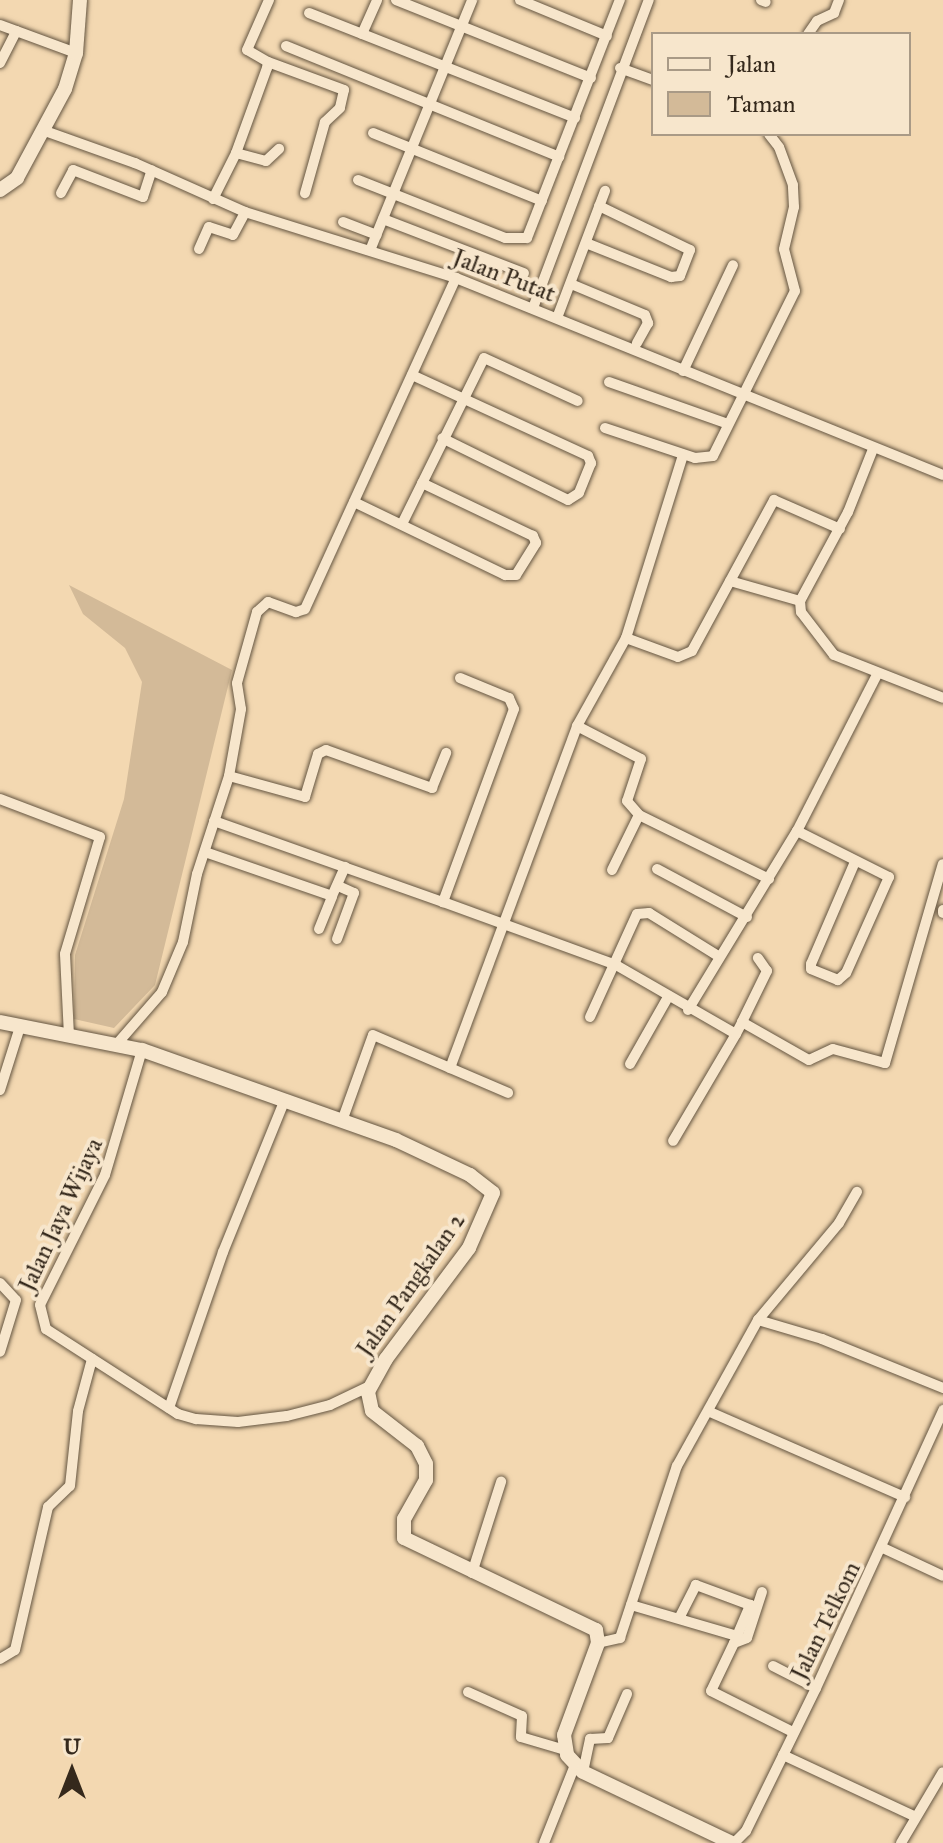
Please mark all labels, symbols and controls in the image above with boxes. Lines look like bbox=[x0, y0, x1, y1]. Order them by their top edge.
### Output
legend bbox=[651, 32, 911, 136]
text: Jalan bbox=[727, 49, 776, 79]
text: Taman bbox=[727, 89, 795, 119]
street label: Jalan Putat bbox=[449, 243, 559, 309]
street label: Jalan Jaya Wijaya bbox=[13, 1134, 109, 1296]
street label: Jalan Pangkalan 2 bbox=[351, 1207, 471, 1363]
street label: Jalan Telkom bbox=[785, 1557, 867, 1685]
north arrow bbox=[32, 1731, 112, 1811]
text: U bbox=[63, 1733, 81, 1760]

